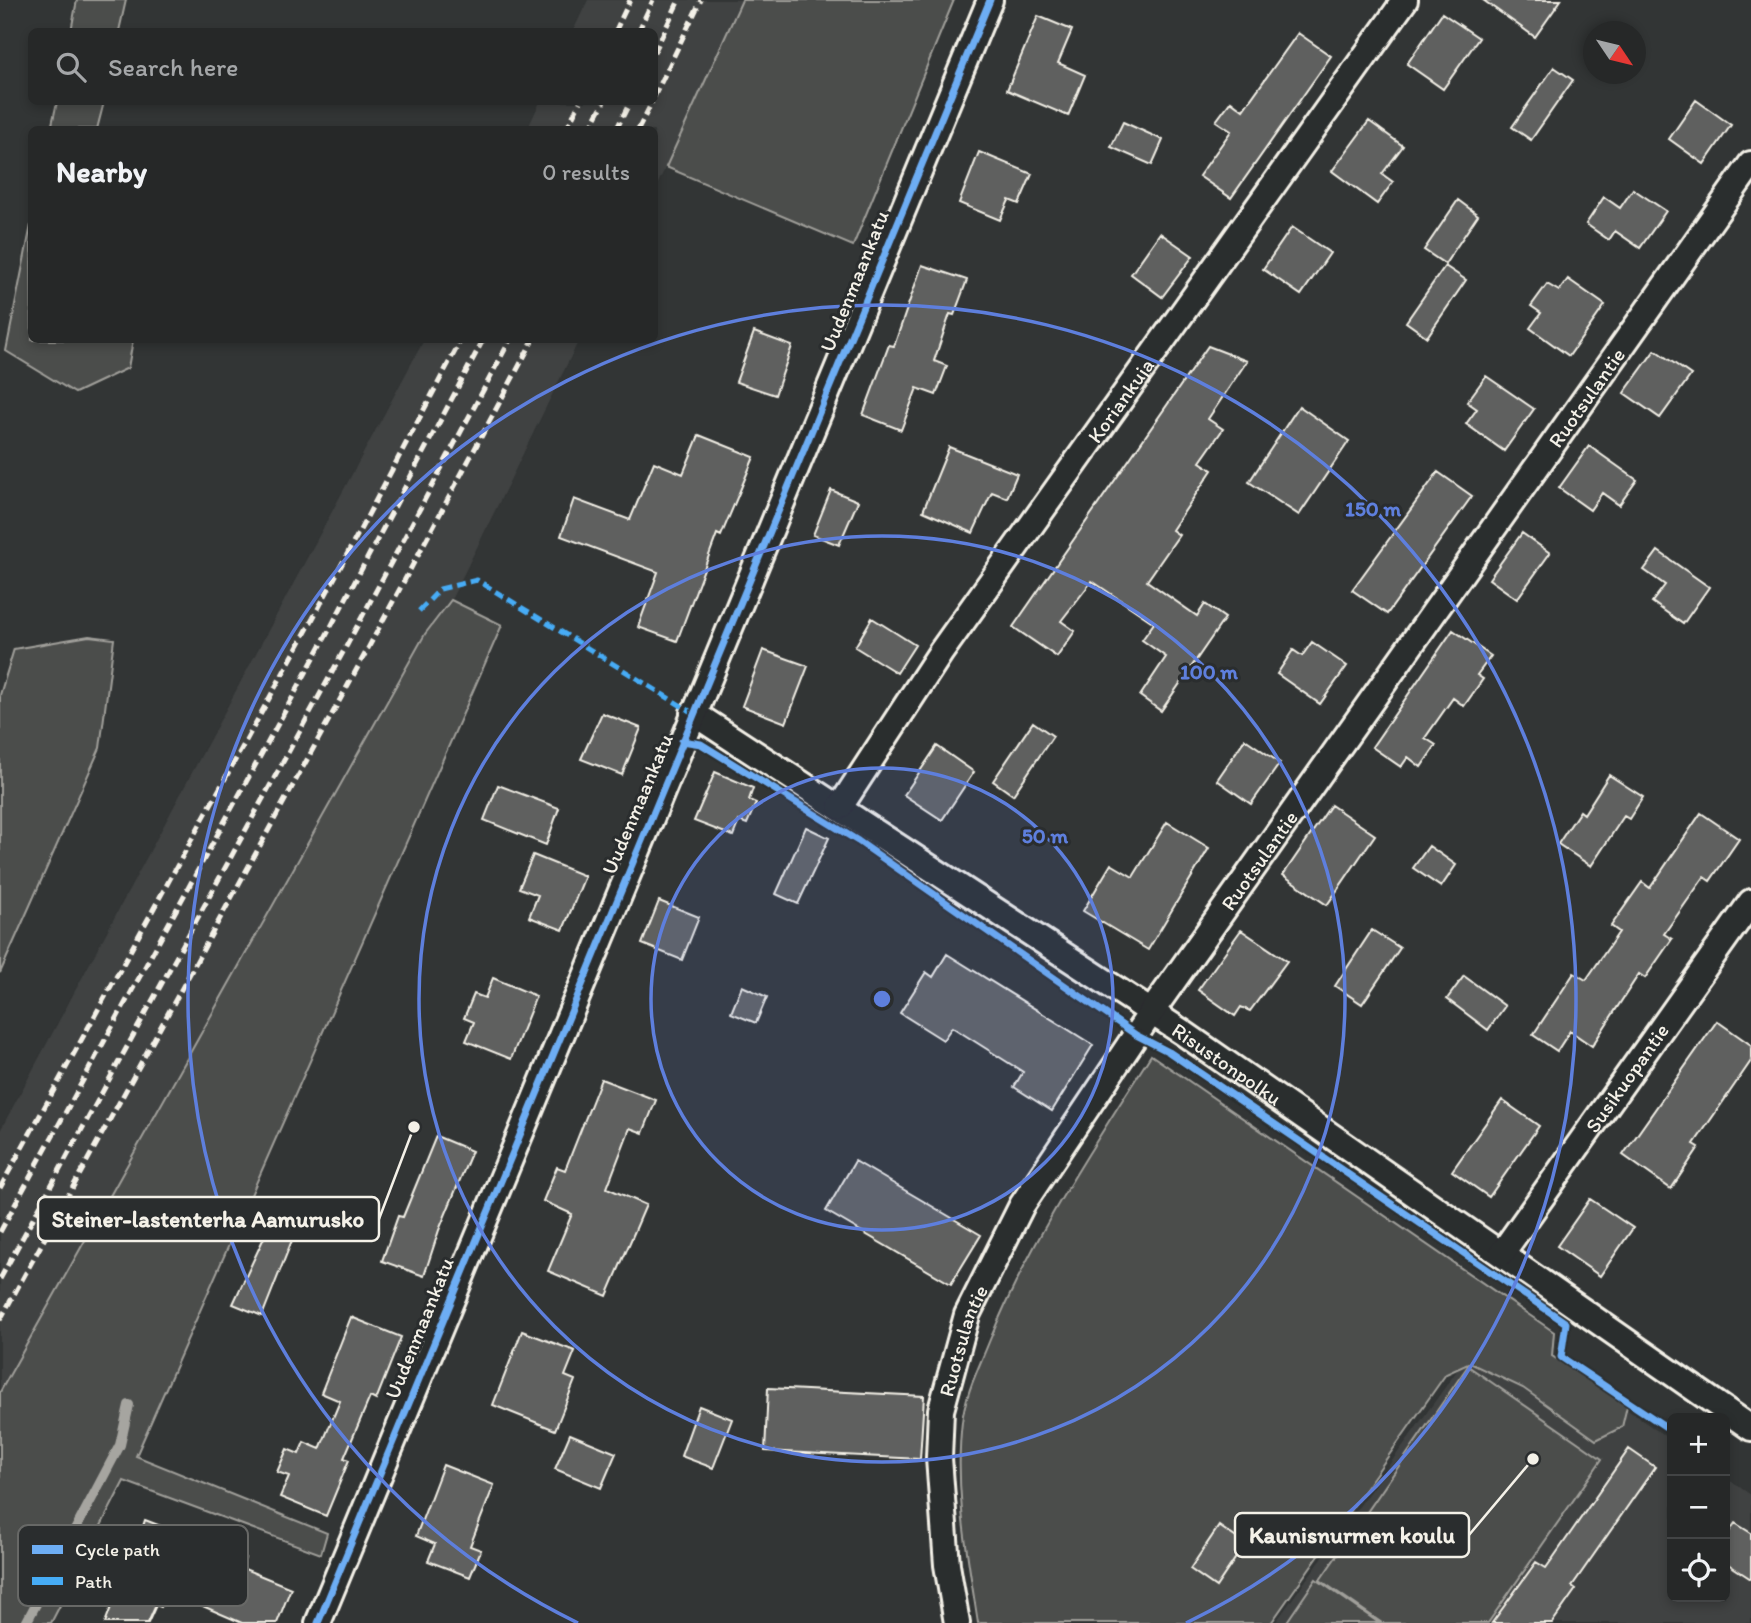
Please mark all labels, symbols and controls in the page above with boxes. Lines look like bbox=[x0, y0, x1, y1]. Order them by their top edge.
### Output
north arrow bbox=[1583, 21, 1646, 84]
search box bbox=[28, 28, 658, 105]
icon: search bbox=[52, 48, 90, 86]
text: Search here bbox=[108, 51, 238, 83]
text: Nearby bbox=[56, 153, 147, 190]
text: 0 results bbox=[542, 158, 630, 186]
street label: Uudenmaankatu bbox=[814, 206, 894, 355]
street label: Ruotsulantie bbox=[1542, 343, 1630, 452]
street label: Koriankuja bbox=[1082, 353, 1159, 447]
text: 150 m bbox=[1345, 496, 1401, 521]
text: 100 m bbox=[1180, 659, 1238, 684]
street label: Uudenmaankatu bbox=[596, 730, 678, 878]
street label: Ruotsulantie bbox=[1215, 806, 1302, 915]
text: 50 m bbox=[1022, 823, 1069, 848]
centre of rings bbox=[870, 987, 894, 1011]
street label: Risustonpolku bbox=[1168, 1017, 1287, 1110]
street label: Susikuopantie bbox=[1579, 1018, 1674, 1137]
callout: Steiner-lastenterha Aamurusko bbox=[38, 1197, 379, 1241]
text: Steiner-lastenterha Aamurusko bbox=[52, 1205, 365, 1233]
street label: Uudenmaankatu bbox=[379, 1253, 459, 1402]
street label: Ruotsulantie bbox=[933, 1280, 993, 1399]
map controls bbox=[1667, 1413, 1730, 1602]
button: + bbox=[1667, 1413, 1730, 1476]
button: − bbox=[1667, 1476, 1730, 1539]
callout: Kaunisnurmen koulu bbox=[1235, 1513, 1469, 1557]
text: Kaunisnurmen koulu bbox=[1249, 1521, 1456, 1549]
legend bbox=[18, 1525, 248, 1606]
text: Cycle path bbox=[75, 1538, 160, 1561]
button: locate bbox=[1667, 1539, 1730, 1602]
text: Path bbox=[75, 1570, 112, 1593]

